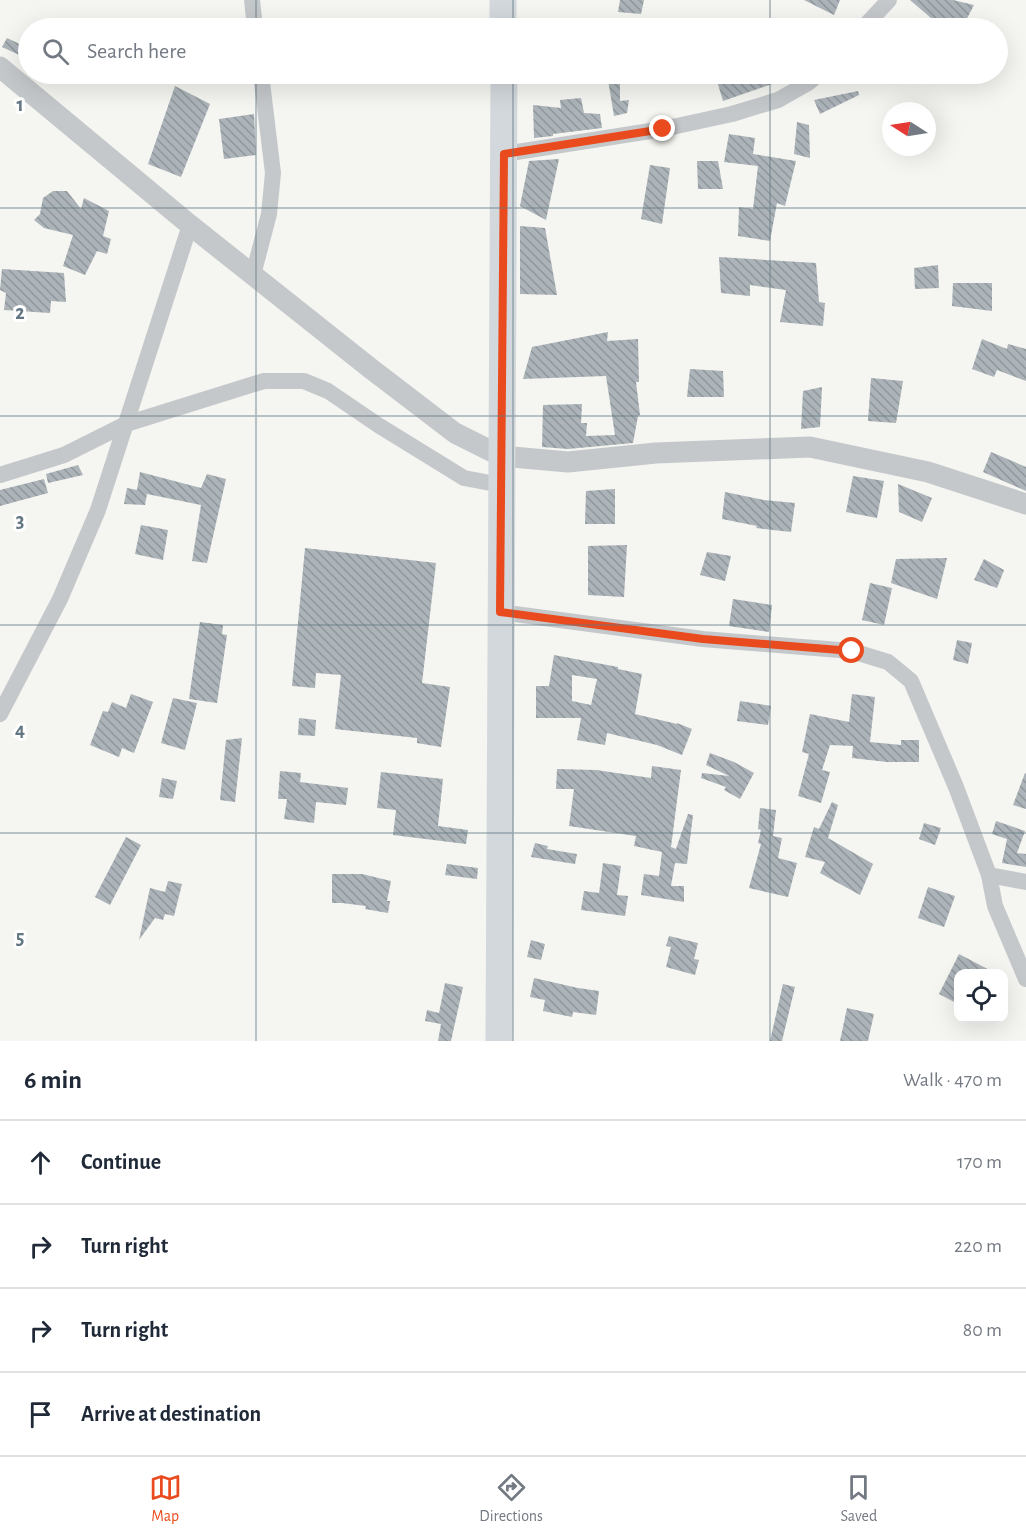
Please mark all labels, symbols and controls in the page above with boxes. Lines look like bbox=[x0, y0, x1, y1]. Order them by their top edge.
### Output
search box bbox=[18, 18, 1008, 84]
icon: search bbox=[39, 35, 72, 68]
text: Search here bbox=[87, 40, 186, 62]
text: 1 bbox=[16, 95, 24, 115]
north arrow bbox=[882, 102, 936, 156]
route end bbox=[649, 115, 675, 141]
text: 2 bbox=[15, 303, 25, 323]
text: 3 bbox=[16, 511, 24, 531]
route start bbox=[838, 637, 864, 663]
text: 4 bbox=[15, 720, 25, 740]
text: 5 bbox=[16, 928, 24, 948]
map controls bbox=[954, 969, 1008, 1023]
button: locate bbox=[954, 969, 1008, 1023]
text: 6 min bbox=[24, 1067, 82, 1093]
text: Walk · 470 m bbox=[903, 1070, 1002, 1090]
icon: ahead bbox=[24, 1146, 57, 1179]
text: Continue bbox=[81, 1151, 161, 1173]
text: 170 m bbox=[957, 1152, 1002, 1172]
icon: right bbox=[24, 1230, 57, 1263]
text: Turn right bbox=[81, 1235, 168, 1257]
text: 220 m bbox=[954, 1236, 1002, 1256]
icon: right bbox=[24, 1314, 57, 1347]
text: Turn right bbox=[81, 1319, 168, 1341]
text: 80 m bbox=[963, 1320, 1002, 1340]
icon: arrive bbox=[24, 1398, 57, 1431]
text: Arrive at destination bbox=[81, 1403, 261, 1425]
tab: Map bbox=[149, 1471, 182, 1526]
tab: Directions bbox=[479, 1471, 543, 1526]
tab: Saved bbox=[841, 1471, 877, 1526]

